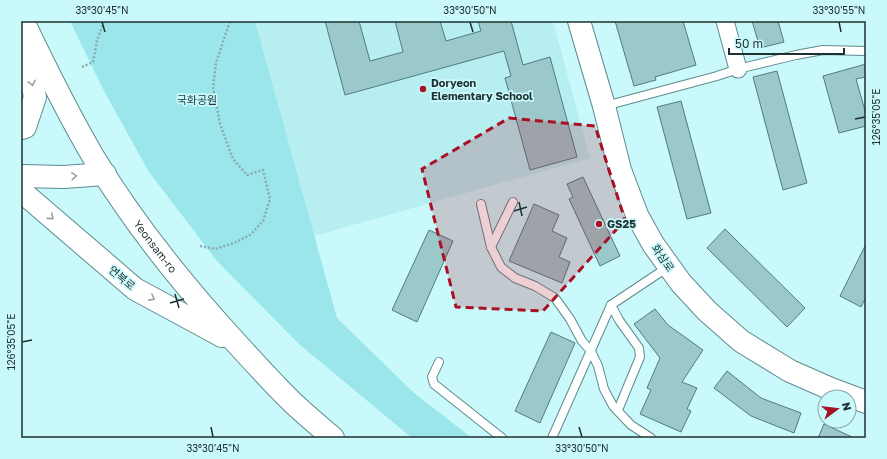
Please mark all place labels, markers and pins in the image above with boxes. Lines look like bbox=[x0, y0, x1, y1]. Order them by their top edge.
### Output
place label: Doryeon Elementary School bbox=[431, 76, 533, 102]
marker: Doryeon Elementary School bbox=[418, 84, 428, 94]
place label: GS25 bbox=[607, 217, 636, 230]
marker: GS25 bbox=[594, 219, 604, 229]

